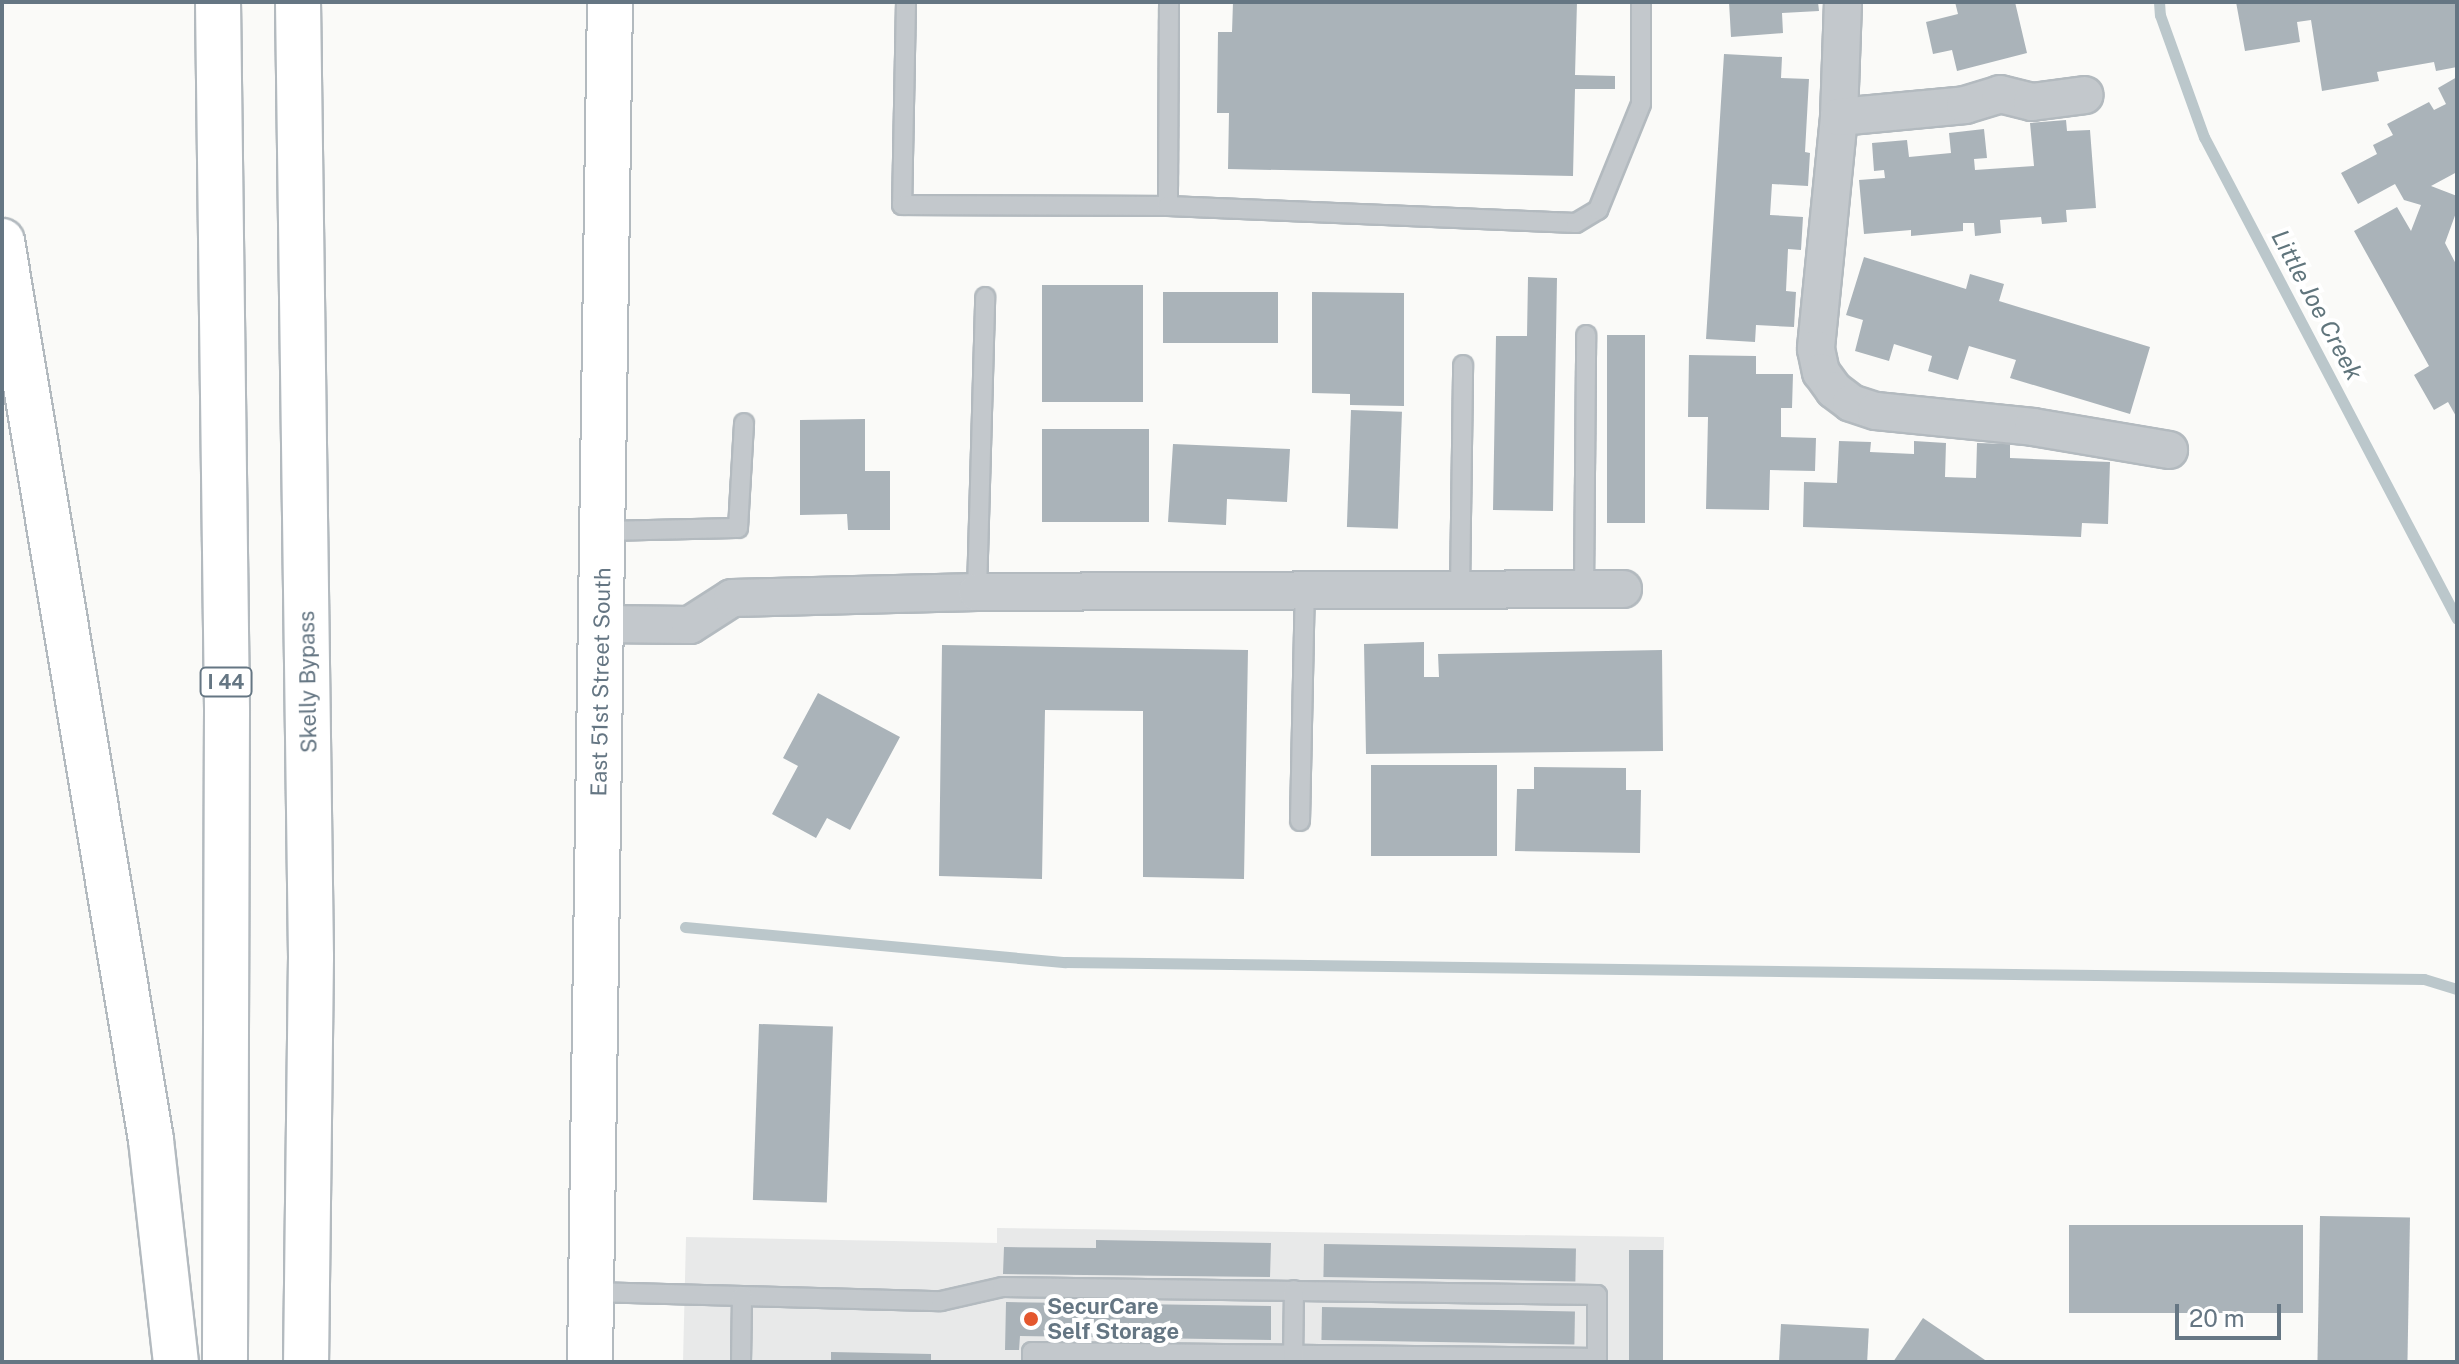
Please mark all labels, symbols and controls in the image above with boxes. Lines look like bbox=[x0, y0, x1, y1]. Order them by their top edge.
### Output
water label: Little Joe Creek bbox=[2265, 225, 2369, 385]
street label: East 51st Street South bbox=[586, 567, 616, 797]
street label: Skelly Bypass bbox=[294, 611, 322, 753]
road number: I 44 bbox=[198, 666, 254, 698]
scale bar bbox=[2179, 1288, 2285, 1338]
place label: SecurCare Self Storage bbox=[1047, 1293, 1179, 1344]
text: 20 m bbox=[2189, 1304, 2245, 1332]
marker: SecurCare Self Storage bbox=[1022, 1310, 1040, 1328]

